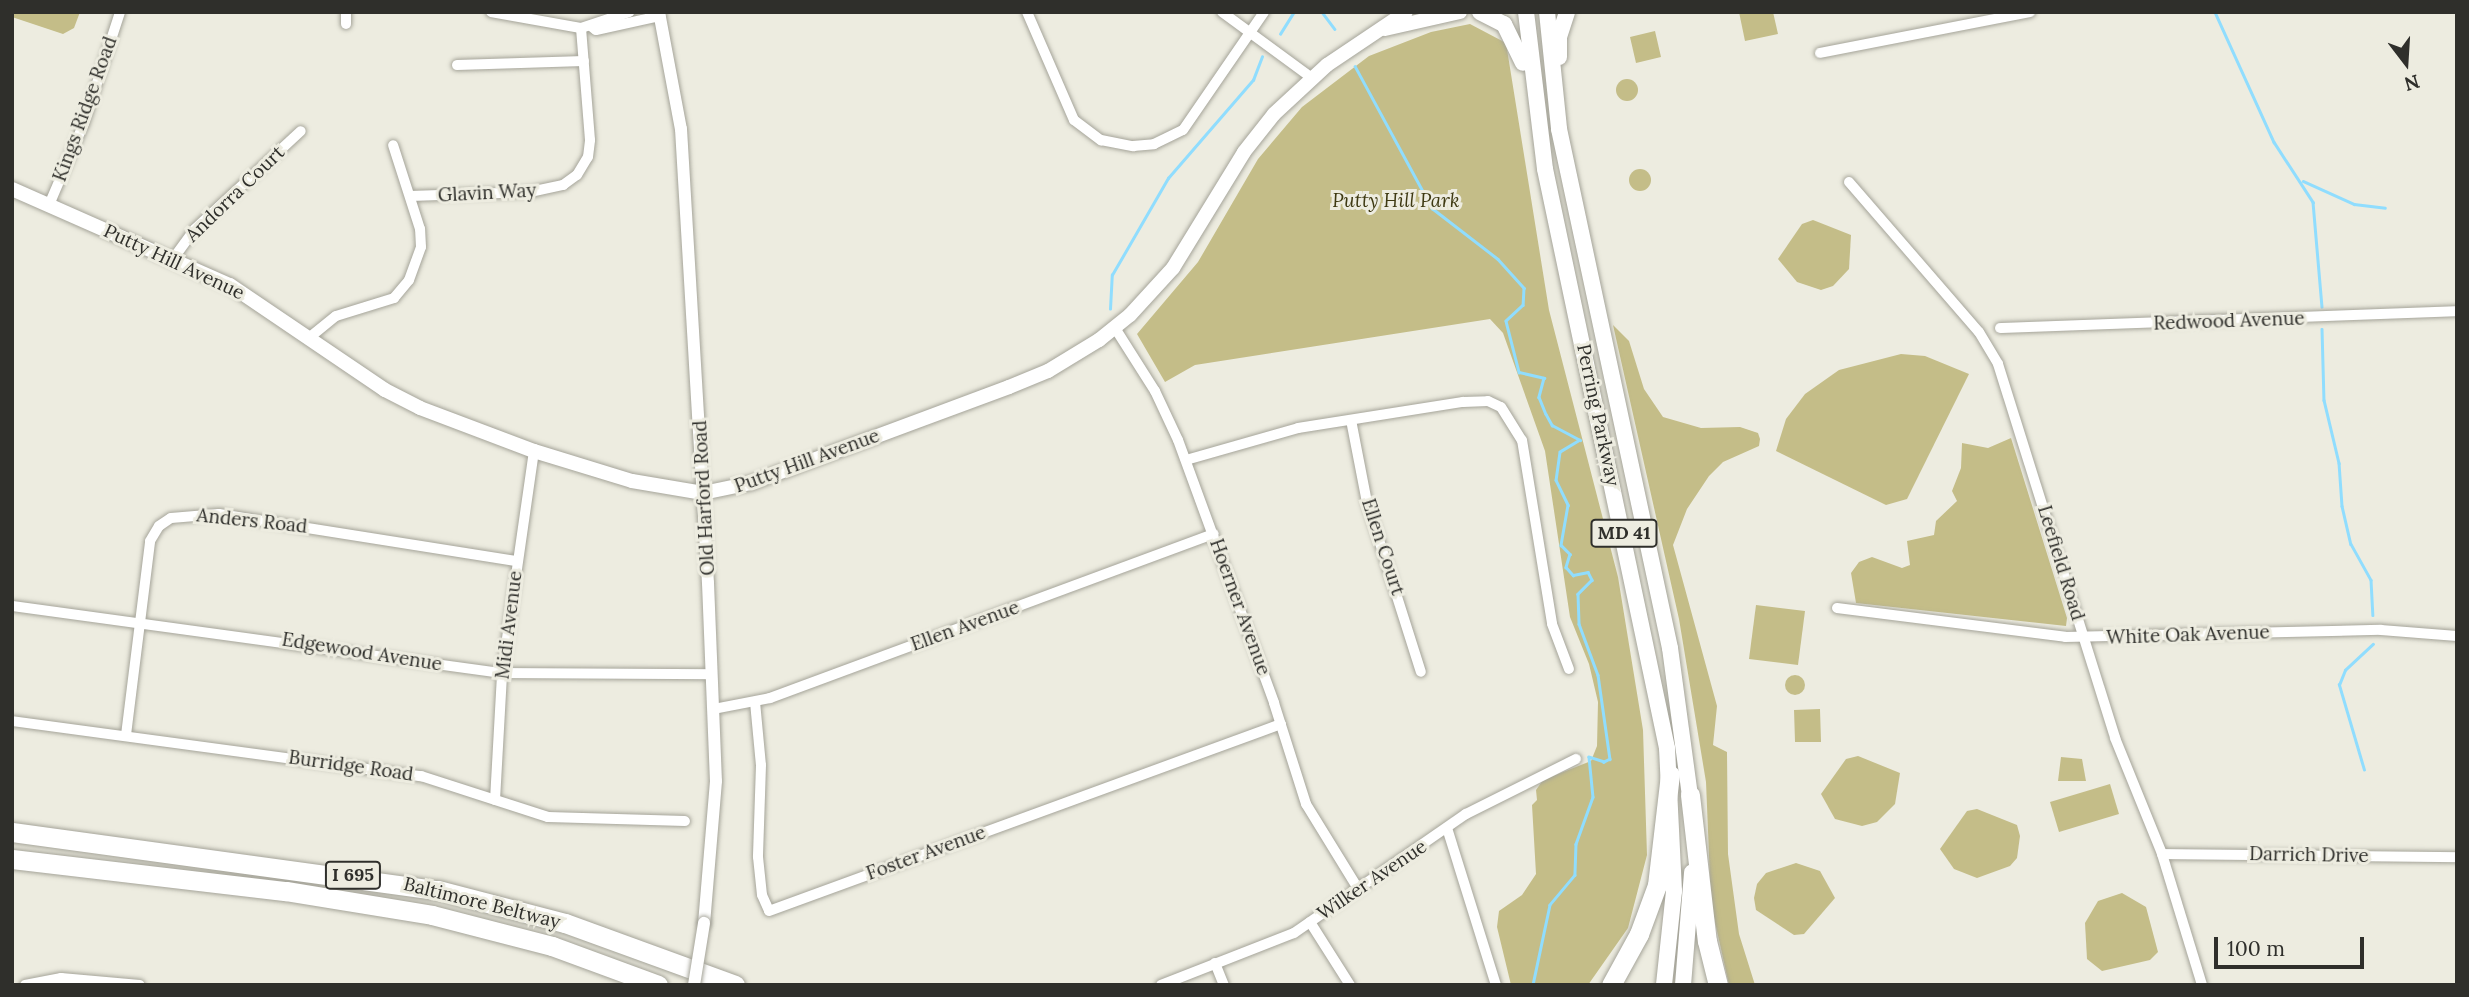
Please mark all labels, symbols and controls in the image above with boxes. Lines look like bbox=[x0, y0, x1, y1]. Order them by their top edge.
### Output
north arrow bbox=[2371, 28, 2441, 98]
street label: Kings Ridge Road bbox=[48, 33, 122, 185]
text: N bbox=[2402, 69, 2423, 97]
street label: Andorra Court bbox=[181, 141, 289, 247]
street label: Glavin Way bbox=[437, 179, 537, 207]
park label: Putty Hill Park bbox=[1332, 190, 1460, 212]
street label: Putty Hill Avenue bbox=[100, 219, 248, 305]
street label: Redwood Avenue bbox=[2153, 307, 2305, 335]
street label: Perring Parkway bbox=[1572, 342, 1624, 488]
street label: Old Harford Road bbox=[689, 420, 719, 576]
street label: Putty Hill Avenue bbox=[731, 424, 883, 498]
street label: Ellen Court bbox=[1357, 496, 1409, 598]
street label: Leefield Road bbox=[2033, 503, 2089, 623]
street label: Anders Road bbox=[196, 504, 308, 538]
road number: MD 41 bbox=[1589, 518, 1659, 548]
street label: Hoerner Avenue bbox=[1205, 536, 1275, 678]
street label: Midi Avenue bbox=[491, 570, 527, 680]
street label: Ellen Avenue bbox=[908, 596, 1022, 656]
street label: White Oak Avenue bbox=[2106, 621, 2270, 649]
street label: Edgewood Avenue bbox=[280, 628, 444, 676]
street label: Burridge Road bbox=[287, 746, 415, 786]
street label: Foster Avenue bbox=[863, 821, 989, 885]
street label: Wilker Avenue bbox=[1313, 835, 1431, 925]
street label: Darrich Drive bbox=[2249, 843, 2369, 867]
road number: I 695 bbox=[323, 860, 383, 890]
street label: Baltimore Beltway bbox=[401, 873, 563, 933]
scale bar bbox=[2217, 923, 2368, 967]
text: 100 m bbox=[2227, 935, 2285, 962]

